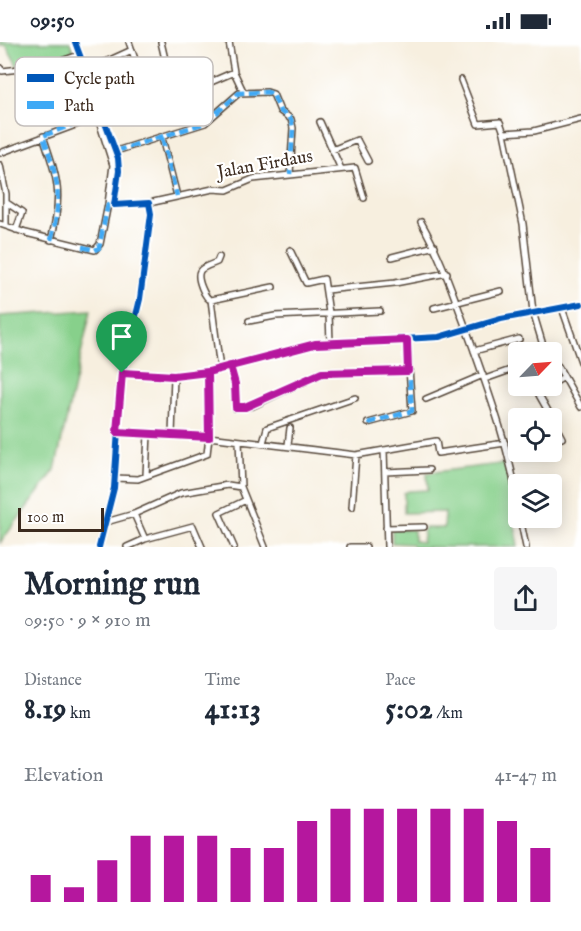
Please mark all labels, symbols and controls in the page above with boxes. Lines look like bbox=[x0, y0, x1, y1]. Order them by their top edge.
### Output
text: 09:50 bbox=[30, 7, 75, 35]
legend bbox=[15, 57, 213, 126]
text: Cycle path bbox=[64, 70, 135, 90]
text: Path bbox=[64, 97, 95, 117]
street label: Jalan Firdaus bbox=[213, 145, 315, 185]
pin bbox=[96, 311, 147, 373]
icon: arrive bbox=[105, 320, 138, 353]
north arrow bbox=[508, 342, 562, 396]
map controls bbox=[508, 342, 562, 528]
button: locate bbox=[508, 408, 562, 462]
button: layers bbox=[508, 474, 562, 528]
scale bar bbox=[18, 505, 104, 532]
text: 100 m bbox=[27, 508, 64, 528]
text: Morning run bbox=[24, 564, 200, 606]
button: share bbox=[494, 567, 557, 630]
text: 09:50 · 9 × 910 m bbox=[24, 608, 151, 633]
text: Distance bbox=[24, 671, 82, 691]
text: Time bbox=[205, 671, 240, 691]
text: Pace bbox=[385, 671, 416, 691]
text: 8.19 bbox=[24, 691, 66, 729]
text: 41:13 bbox=[205, 691, 261, 729]
text: 5:02 bbox=[385, 691, 433, 729]
text: km bbox=[66, 704, 91, 724]
text: /km bbox=[433, 704, 463, 724]
text: Elevation bbox=[24, 763, 103, 788]
text: 41–47 m bbox=[495, 763, 557, 788]

